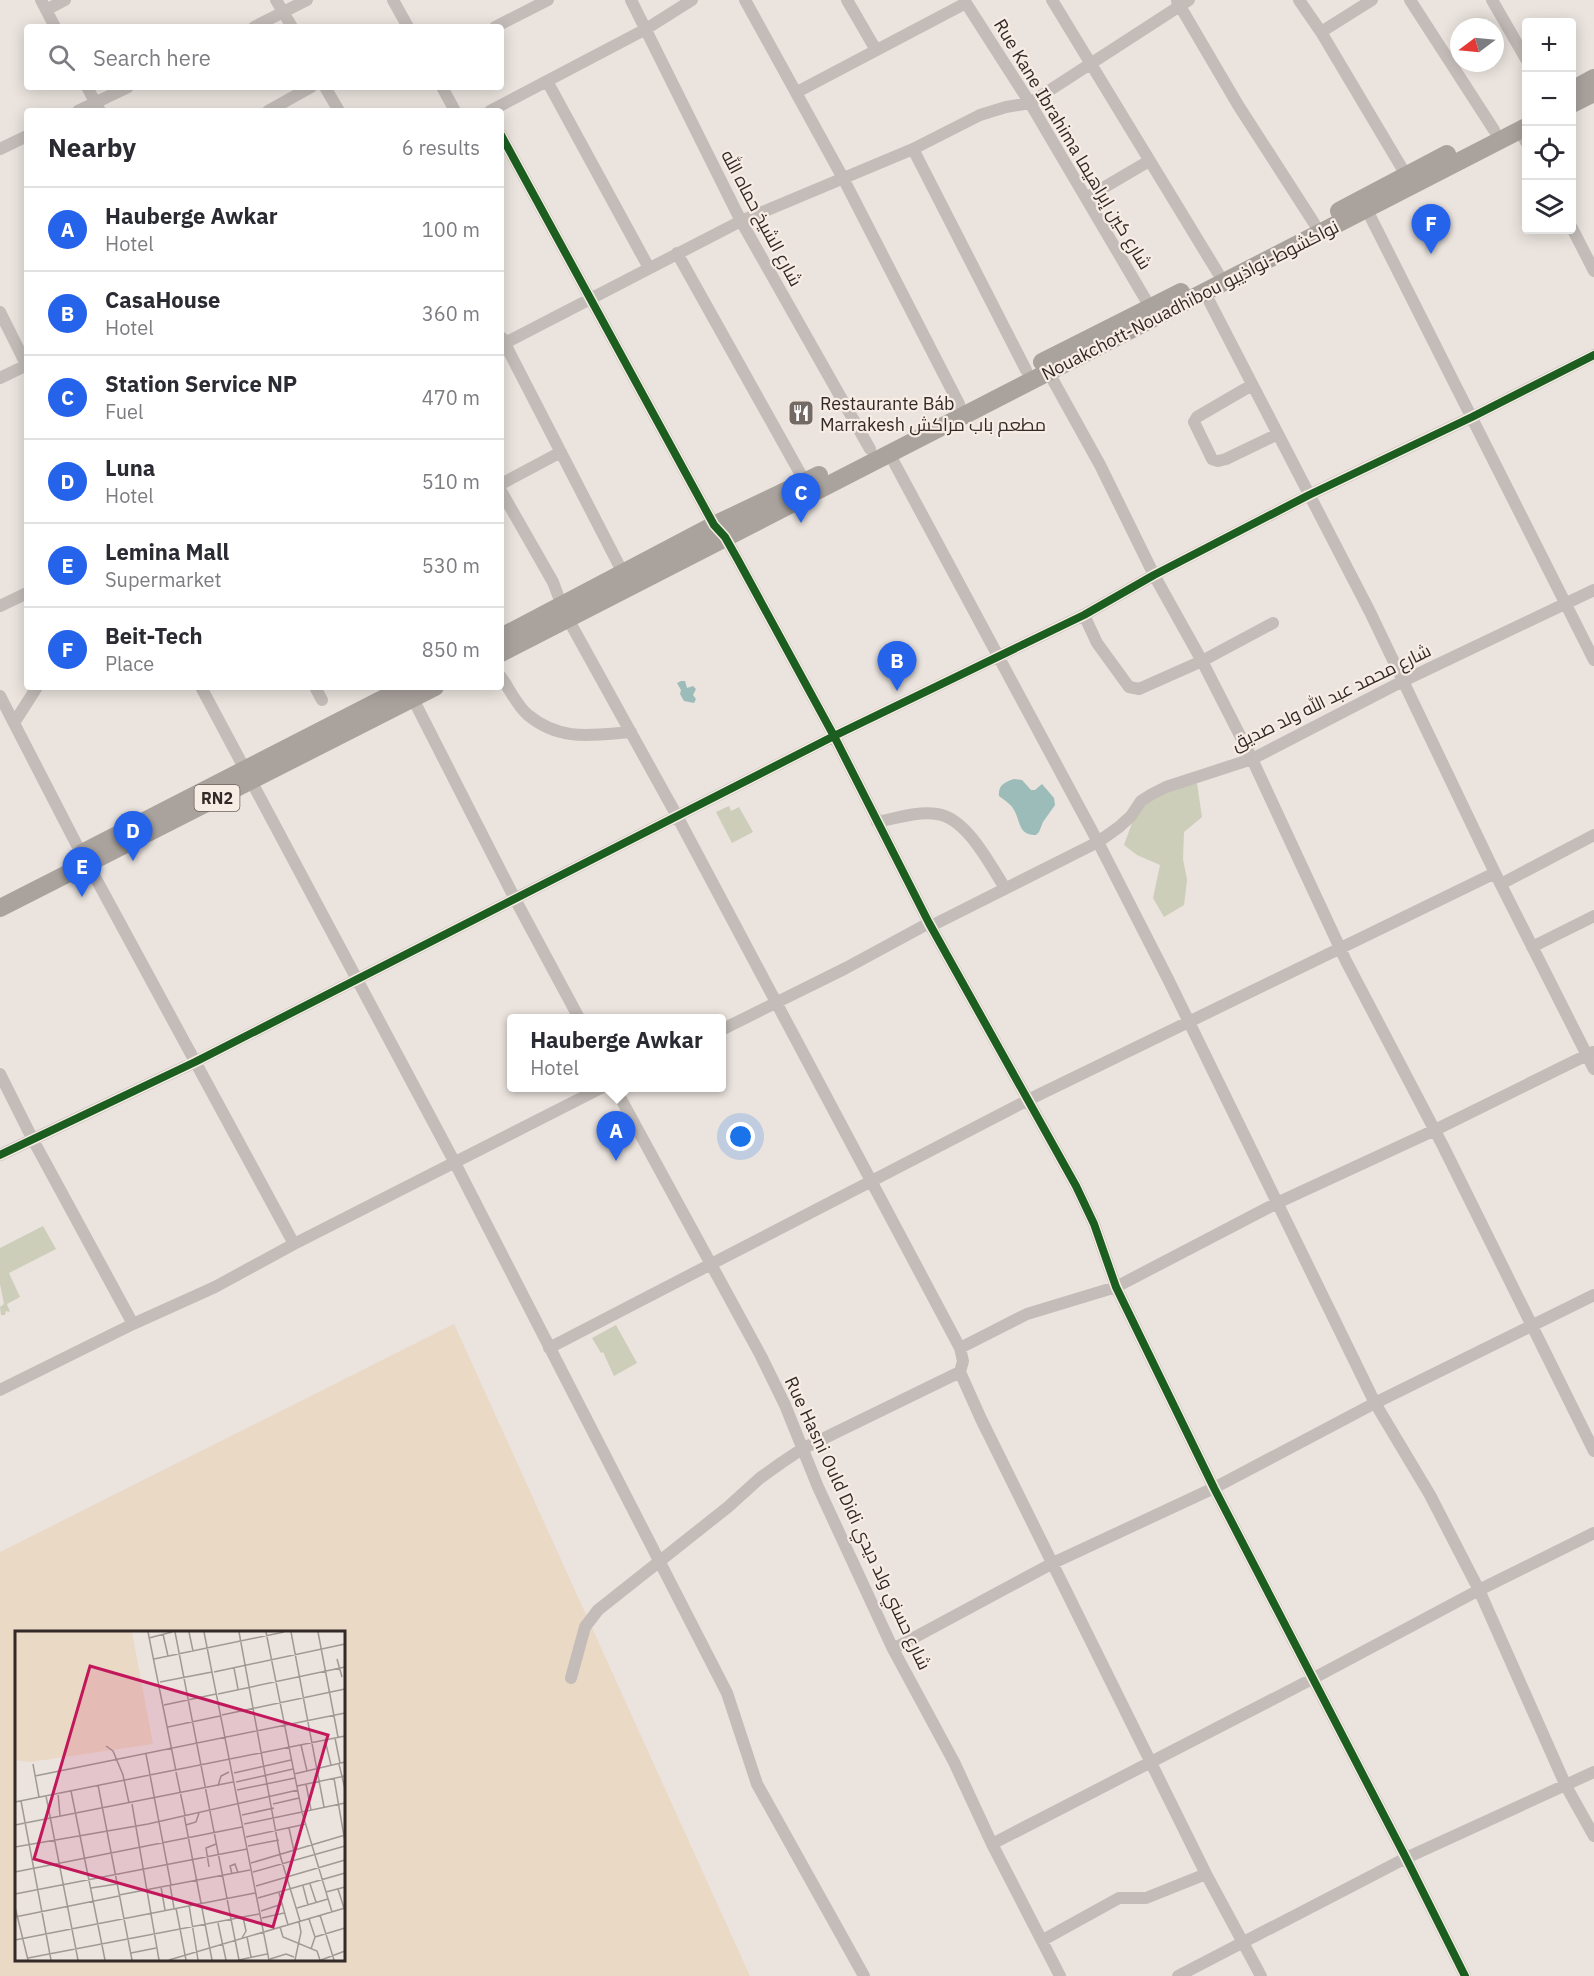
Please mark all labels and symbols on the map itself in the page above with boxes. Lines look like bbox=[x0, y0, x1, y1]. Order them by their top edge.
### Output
street label: Rue Kane Ibrahima شارع كين إبراهيما bbox=[988, 14, 1157, 274]
north arrow bbox=[1450, 18, 1504, 72]
street label: شارع الشيخ حماه الله bbox=[715, 146, 808, 291]
pin: F bbox=[1412, 204, 1450, 254]
street label: Nouakchott-Nouadhibou نواكشوط-نواذيبو bbox=[1037, 215, 1343, 385]
place label: Restaurante Báb Marrakesh مطعم باب مراكش bbox=[820, 392, 1046, 437]
restaurant icon: Restaurante Báb Marrakesh مطعم باب مراكش bbox=[786, 398, 816, 428]
pin: C bbox=[782, 474, 820, 523]
street label: شارع محمد عبد الله ولد صديق bbox=[1227, 639, 1435, 756]
pin: B bbox=[878, 642, 916, 691]
road number: RN2 bbox=[194, 785, 240, 811]
pin: D bbox=[114, 812, 152, 861]
pin: E bbox=[62, 848, 101, 897]
pin: A bbox=[596, 1112, 636, 1161]
your location bbox=[726, 1122, 755, 1151]
street label: Rue Hasni Ould Didi شارع حسني ولد ديدي bbox=[777, 1373, 936, 1675]
inset map bbox=[15, 1631, 345, 1961]

